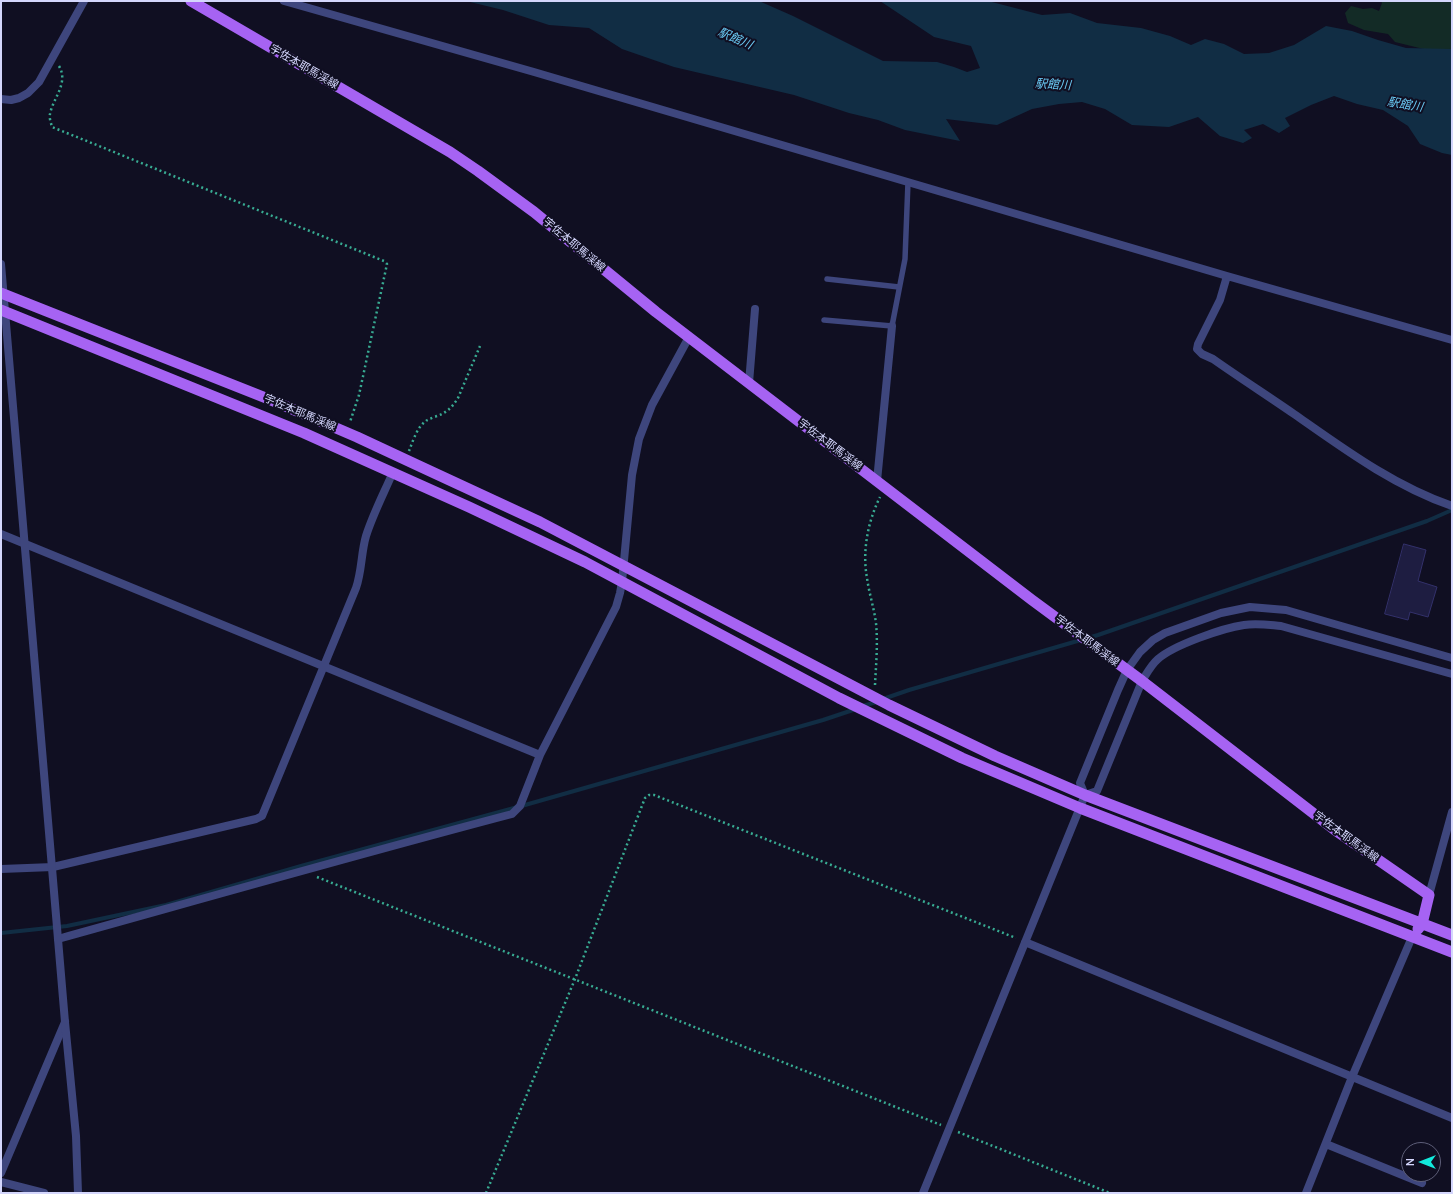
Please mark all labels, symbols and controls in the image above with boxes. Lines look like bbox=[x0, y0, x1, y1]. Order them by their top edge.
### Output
water label: 駅館川 bbox=[716, 25, 754, 53]
street label: 宇佐本耶馬渓線 bbox=[267, 42, 341, 92]
water label: 駅館川 bbox=[1035, 77, 1071, 93]
water label: 駅館川 bbox=[1386, 95, 1424, 115]
street label: 宇佐本耶馬渓線 bbox=[540, 215, 608, 275]
street label: 宇佐本耶馬渓線 bbox=[262, 392, 338, 434]
street label: 宇佐本耶馬渓線 bbox=[795, 417, 865, 473]
street label: 宇佐本耶馬渓線 bbox=[1052, 613, 1122, 669]
street label: 宇佐本耶馬渓線 bbox=[1311, 809, 1381, 865]
north arrow bbox=[1401, 1142, 1441, 1182]
text: N bbox=[1402, 1158, 1417, 1166]

